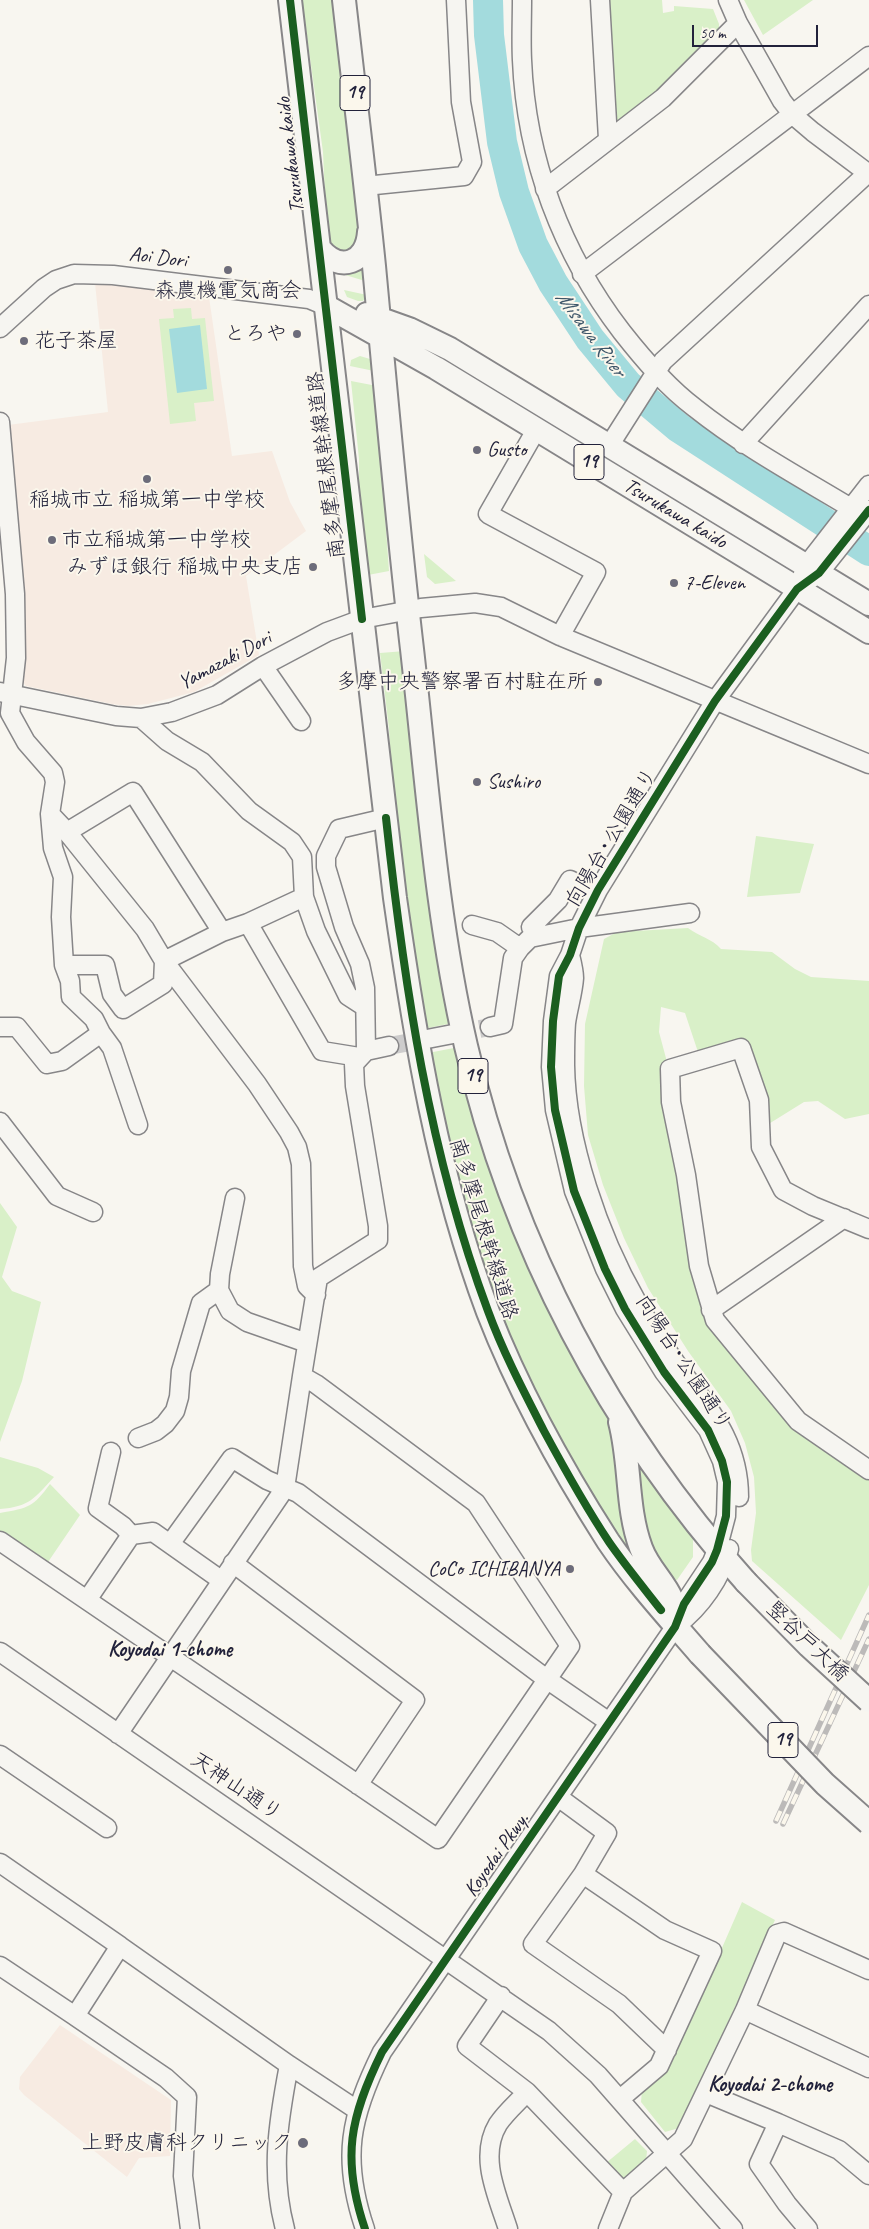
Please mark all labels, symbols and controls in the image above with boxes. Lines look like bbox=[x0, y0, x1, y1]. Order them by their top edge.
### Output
scale bar bbox=[694, 15, 820, 47]
text: 50 m bbox=[700, 24, 726, 43]
road number: 19 bbox=[340, 76, 370, 110]
street label: Tsurukawa kaido bbox=[271, 96, 311, 214]
street label: Aoi Dori bbox=[128, 242, 188, 274]
marker: 森農機電気商会 bbox=[222, 264, 234, 276]
place label: 森農機電気商会 bbox=[155, 278, 301, 304]
water label: Misawa River bbox=[549, 286, 631, 382]
place label: とろや bbox=[224, 321, 287, 347]
place label: 花子茶屋 bbox=[34, 328, 118, 354]
marker: とろや bbox=[291, 328, 303, 340]
marker: 花子茶屋 bbox=[18, 335, 30, 347]
street label: 南多摩尾根幹線道路 bbox=[303, 370, 351, 560]
place label: Gusto bbox=[487, 437, 527, 463]
marker: Gusto bbox=[471, 444, 483, 456]
road number: 19 bbox=[574, 444, 604, 480]
marker: 稲城市立 稲城第一中学校 bbox=[141, 473, 153, 485]
street label: Tsurukawa kaido bbox=[619, 473, 731, 555]
place label: 稲城市立 稲城第一中学校 bbox=[29, 487, 265, 513]
place label: 市立稲城第一中学校 bbox=[62, 527, 251, 553]
marker: 市立稲城第一中学校 bbox=[46, 534, 58, 546]
place label: みずほ銀行 稲城中央支店 bbox=[67, 554, 303, 580]
marker: みずほ銀行 稲城中央支店 bbox=[307, 561, 319, 573]
place label: 7-Eleven bbox=[684, 570, 745, 596]
marker: 7-Eleven bbox=[668, 577, 680, 589]
street label: Yamazaki Dori bbox=[174, 626, 276, 696]
place label: 多摩中央警察署百村駐在所 bbox=[336, 669, 588, 695]
marker: 多摩中央警察署百村駐在所 bbox=[592, 676, 604, 688]
street label: 向陽台･公園通り bbox=[561, 764, 663, 912]
place label: Sushiro bbox=[487, 769, 540, 795]
marker: Sushiro bbox=[471, 776, 483, 788]
road number: 19 bbox=[458, 1058, 488, 1094]
street label: 南多摩尾根幹線道路 bbox=[443, 1135, 523, 1323]
street label: 向陽台･公園通り bbox=[630, 1290, 736, 1436]
place label: CoCo ICHIBANYA bbox=[428, 1556, 560, 1582]
marker: CoCo ICHIBANYA bbox=[564, 1563, 576, 1575]
street label: 竪谷戸大橋 bbox=[760, 1596, 854, 1688]
district label: Koyodai 1-chome bbox=[108, 1637, 232, 1663]
road number: 19 bbox=[768, 1722, 798, 1758]
street label: 天神山通り bbox=[185, 1747, 287, 1827]
street label: Koyodai Pkwy. bbox=[459, 1808, 535, 1902]
district label: Koyodai 2-chome bbox=[708, 2072, 832, 2098]
place label: 上野皮膚科クリニック bbox=[82, 2130, 292, 2156]
marker: 上野皮膚科クリニック bbox=[296, 2136, 310, 2150]

